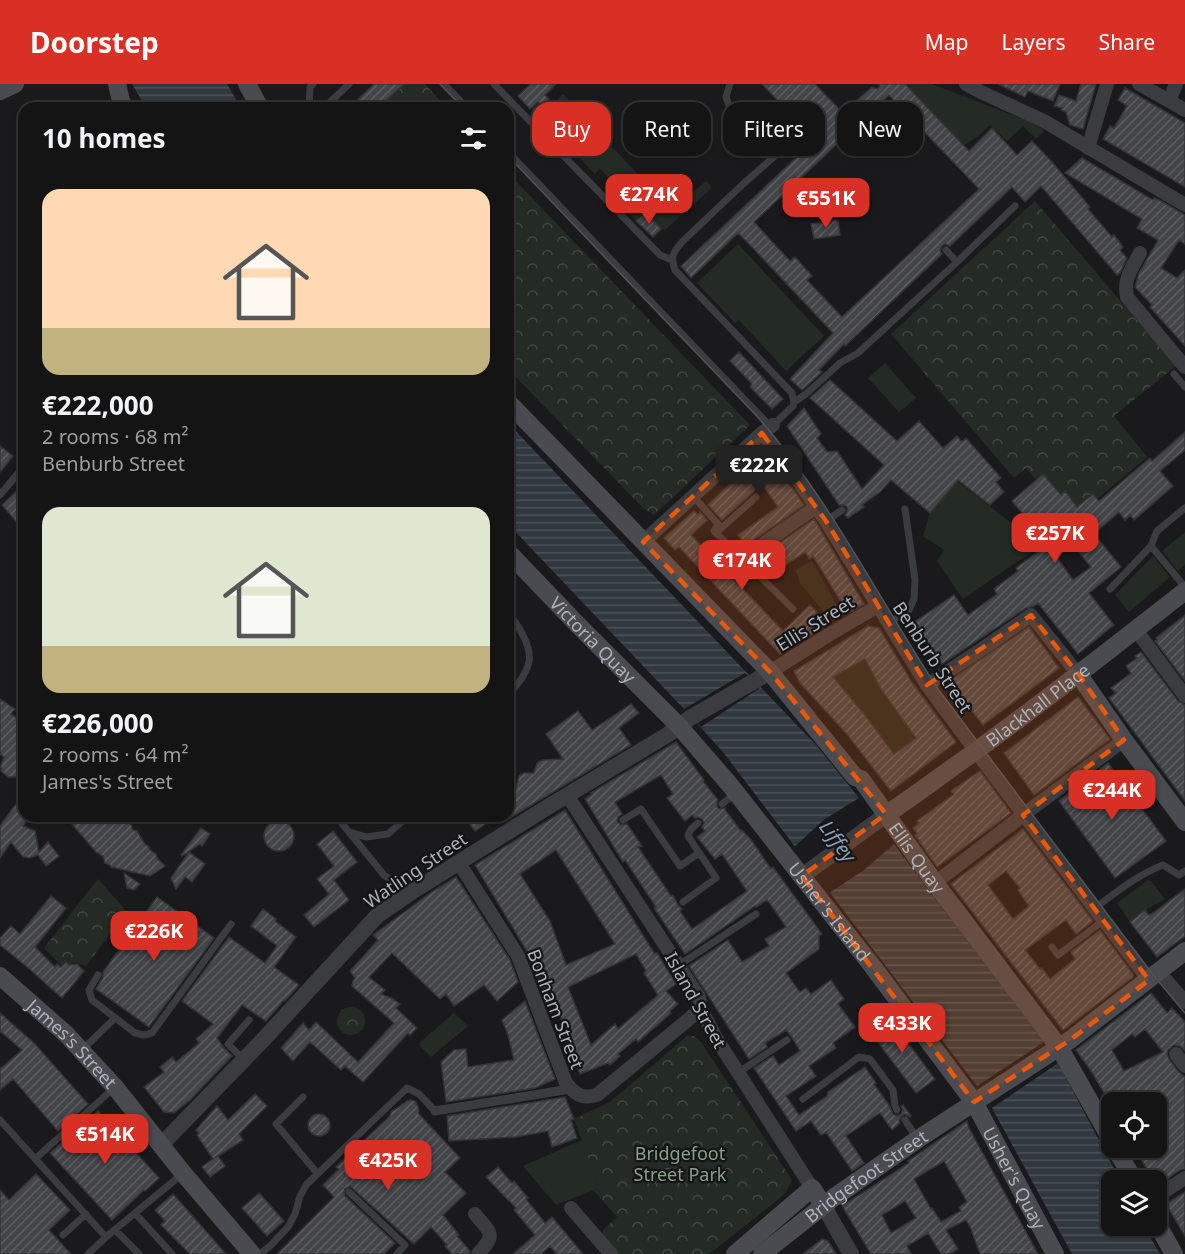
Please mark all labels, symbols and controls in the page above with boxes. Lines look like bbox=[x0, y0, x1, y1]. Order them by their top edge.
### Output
text: Doorstep bbox=[30, 23, 159, 61]
text: Map bbox=[925, 28, 969, 56]
text: Layers bbox=[1002, 28, 1066, 56]
text: Share bbox=[1099, 28, 1155, 56]
chip: Buy bbox=[532, 102, 611, 156]
chip: Rent bbox=[623, 102, 711, 156]
chip: Filters bbox=[723, 102, 825, 156]
chip: New bbox=[837, 102, 923, 156]
text: 10 homes bbox=[42, 120, 166, 156]
icon: filters bbox=[457, 122, 490, 155]
pin: €274K bbox=[607, 174, 691, 225]
pin: €551K bbox=[784, 178, 868, 229]
text: €274K bbox=[619, 180, 679, 207]
text: €551K bbox=[796, 184, 856, 211]
icon: home bbox=[212, 228, 320, 336]
text: €222,000 bbox=[42, 387, 154, 423]
text: 2 rooms · 68 m² bbox=[42, 423, 189, 450]
pin: €222K bbox=[717, 445, 801, 496]
text: Benburb Street bbox=[42, 450, 185, 477]
text: €222K bbox=[729, 451, 789, 478]
pin: €257K bbox=[1013, 513, 1097, 564]
text: €257K bbox=[1025, 519, 1085, 546]
pin: €174K bbox=[700, 540, 784, 591]
icon: home bbox=[212, 546, 320, 654]
text: €174K bbox=[712, 546, 772, 573]
street label: Ellis Street bbox=[772, 589, 859, 656]
street label: Victoria Quay bbox=[545, 591, 642, 689]
street label: Benburb Street bbox=[888, 597, 978, 718]
street label: Blackhall Place bbox=[981, 658, 1094, 752]
text: €226,000 bbox=[42, 705, 154, 741]
text: 2 rooms · 64 m² bbox=[42, 741, 189, 768]
text: James's Street bbox=[42, 768, 173, 795]
pin: €244K bbox=[1070, 770, 1154, 821]
text: €244K bbox=[1082, 776, 1142, 803]
water label: Liffey bbox=[813, 814, 864, 869]
street label: Ellis Quay bbox=[883, 817, 951, 899]
street label: Watling Street bbox=[359, 826, 472, 913]
street label: Usher's Island bbox=[783, 857, 876, 966]
pin: €226K bbox=[112, 911, 196, 962]
text: €226K bbox=[124, 917, 184, 944]
street label: Bonham Street bbox=[522, 946, 590, 1073]
street label: Island Street bbox=[660, 948, 733, 1053]
street label: James's Street bbox=[21, 992, 123, 1094]
pin: €433K bbox=[860, 1003, 944, 1054]
text: €433K bbox=[872, 1009, 932, 1036]
map controls bbox=[1101, 1092, 1167, 1236]
button: locate bbox=[1101, 1092, 1167, 1158]
pin: €514K bbox=[63, 1114, 147, 1165]
text: €514K bbox=[75, 1120, 135, 1147]
street label: Usher's Quay bbox=[977, 1123, 1052, 1234]
street label: Bridgefoot Street bbox=[799, 1124, 932, 1228]
pin: €425K bbox=[346, 1140, 430, 1191]
park label: Bridgefoot Street Park bbox=[634, 1141, 727, 1186]
text: €425K bbox=[358, 1146, 418, 1173]
button: layers bbox=[1101, 1170, 1167, 1236]

